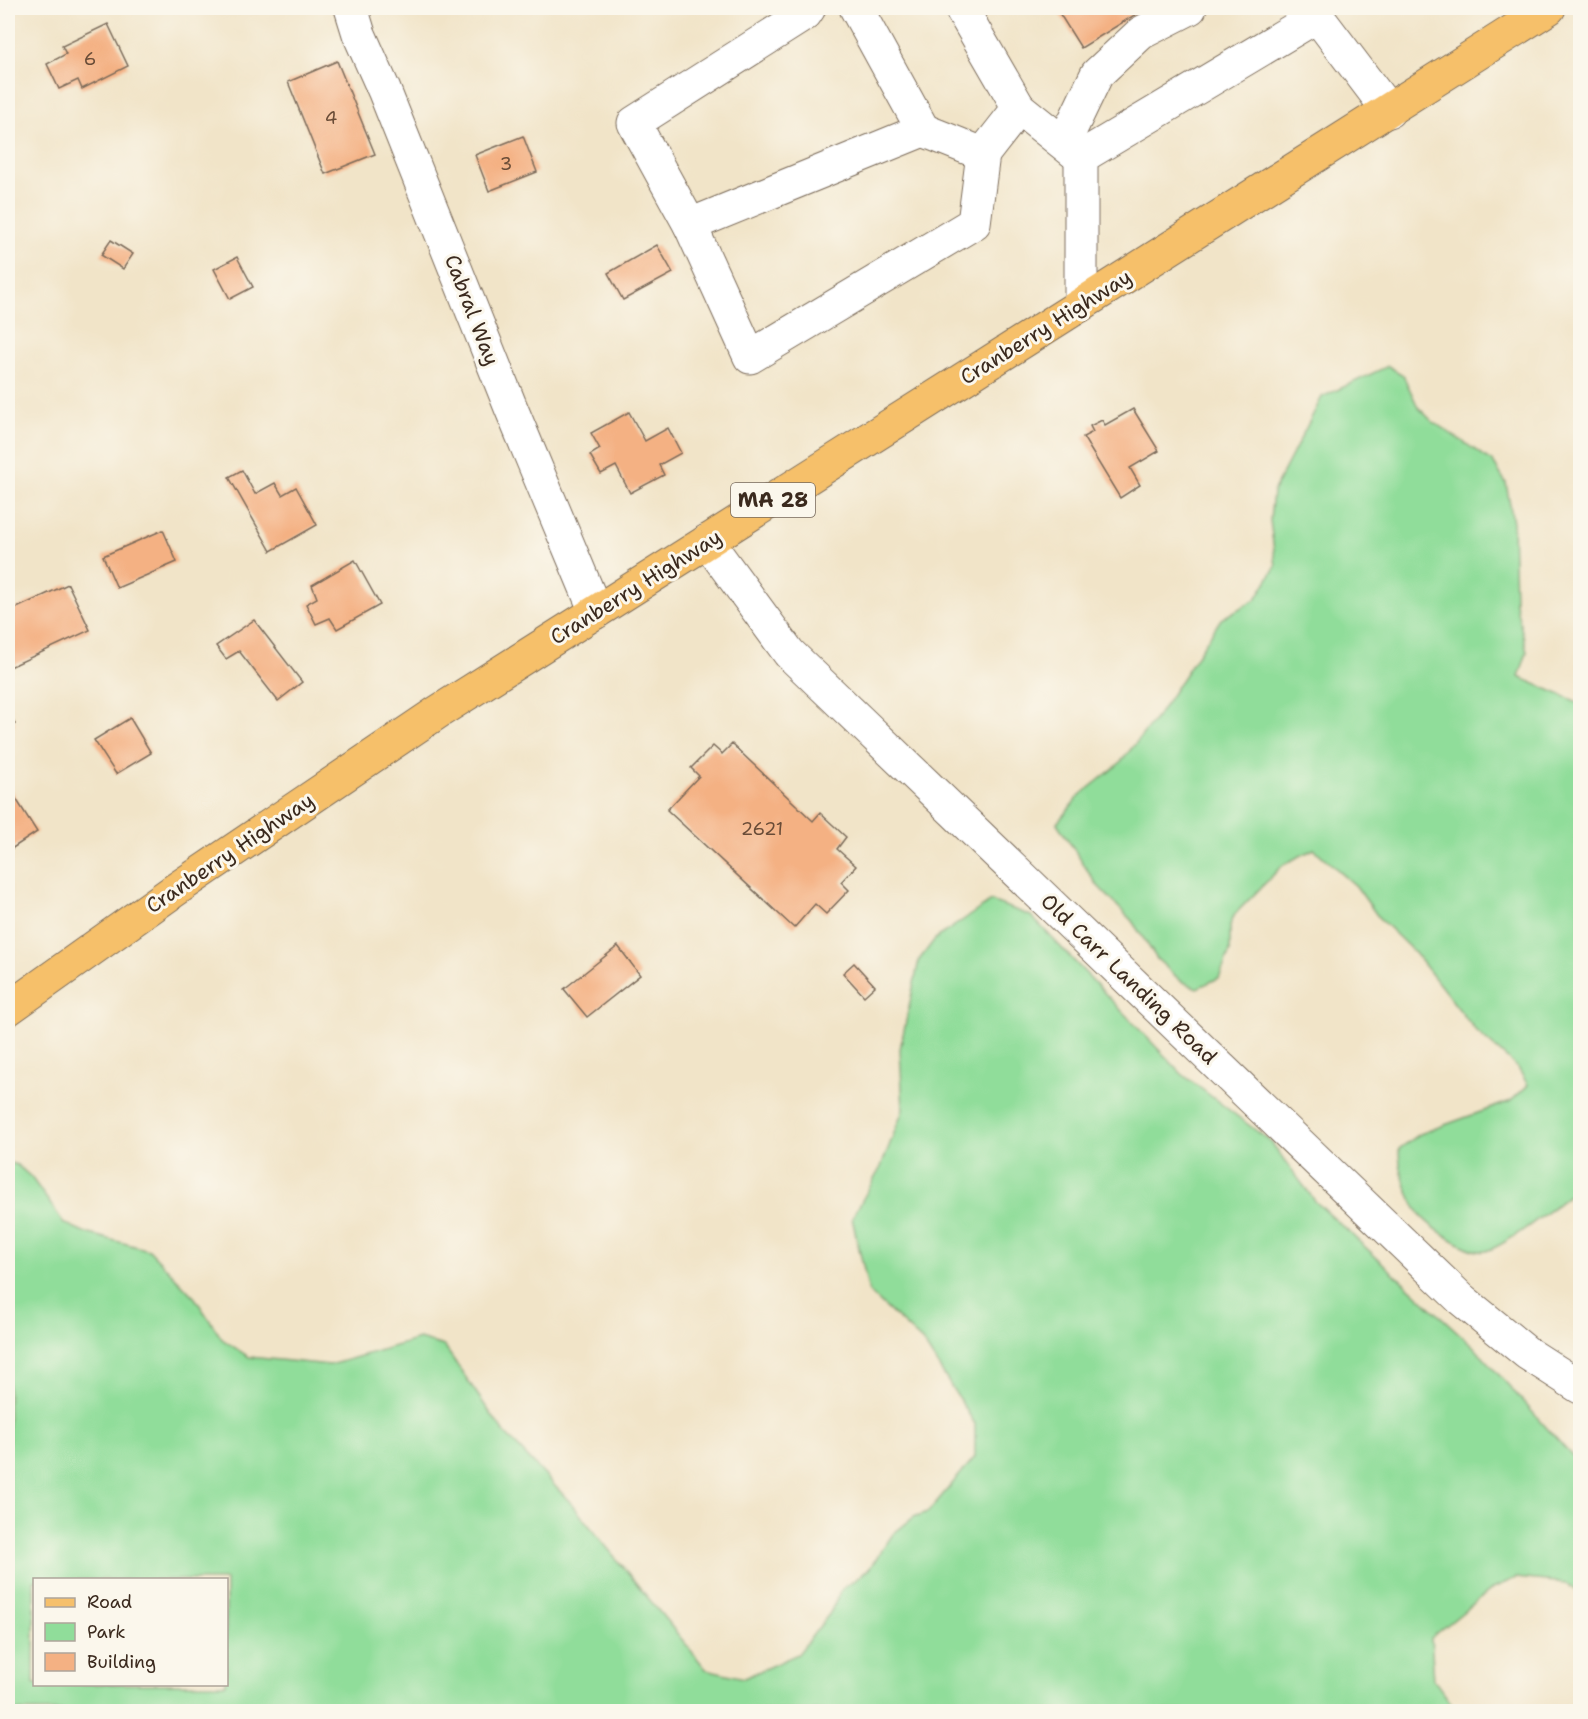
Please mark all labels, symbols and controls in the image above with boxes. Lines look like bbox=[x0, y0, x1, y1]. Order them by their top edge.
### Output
house number: 6 bbox=[84, 47, 96, 71]
house number: 4 bbox=[325, 106, 337, 130]
house number: 3 bbox=[500, 152, 512, 176]
street label: Cabral Way bbox=[438, 250, 506, 370]
street label: Cranberry Highway bbox=[955, 263, 1137, 391]
road number: MA 28 bbox=[731, 483, 815, 517]
street label: Cranberry Highway bbox=[545, 523, 727, 651]
street label: Cranberry Highway bbox=[140, 786, 320, 920]
house number: 2621 bbox=[741, 817, 783, 841]
street label: Old Carr Landing Road bbox=[1035, 887, 1223, 1071]
legend bbox=[33, 1578, 228, 1686]
text: Road bbox=[87, 1590, 132, 1614]
text: Park bbox=[87, 1620, 126, 1644]
text: Building bbox=[87, 1650, 156, 1674]

